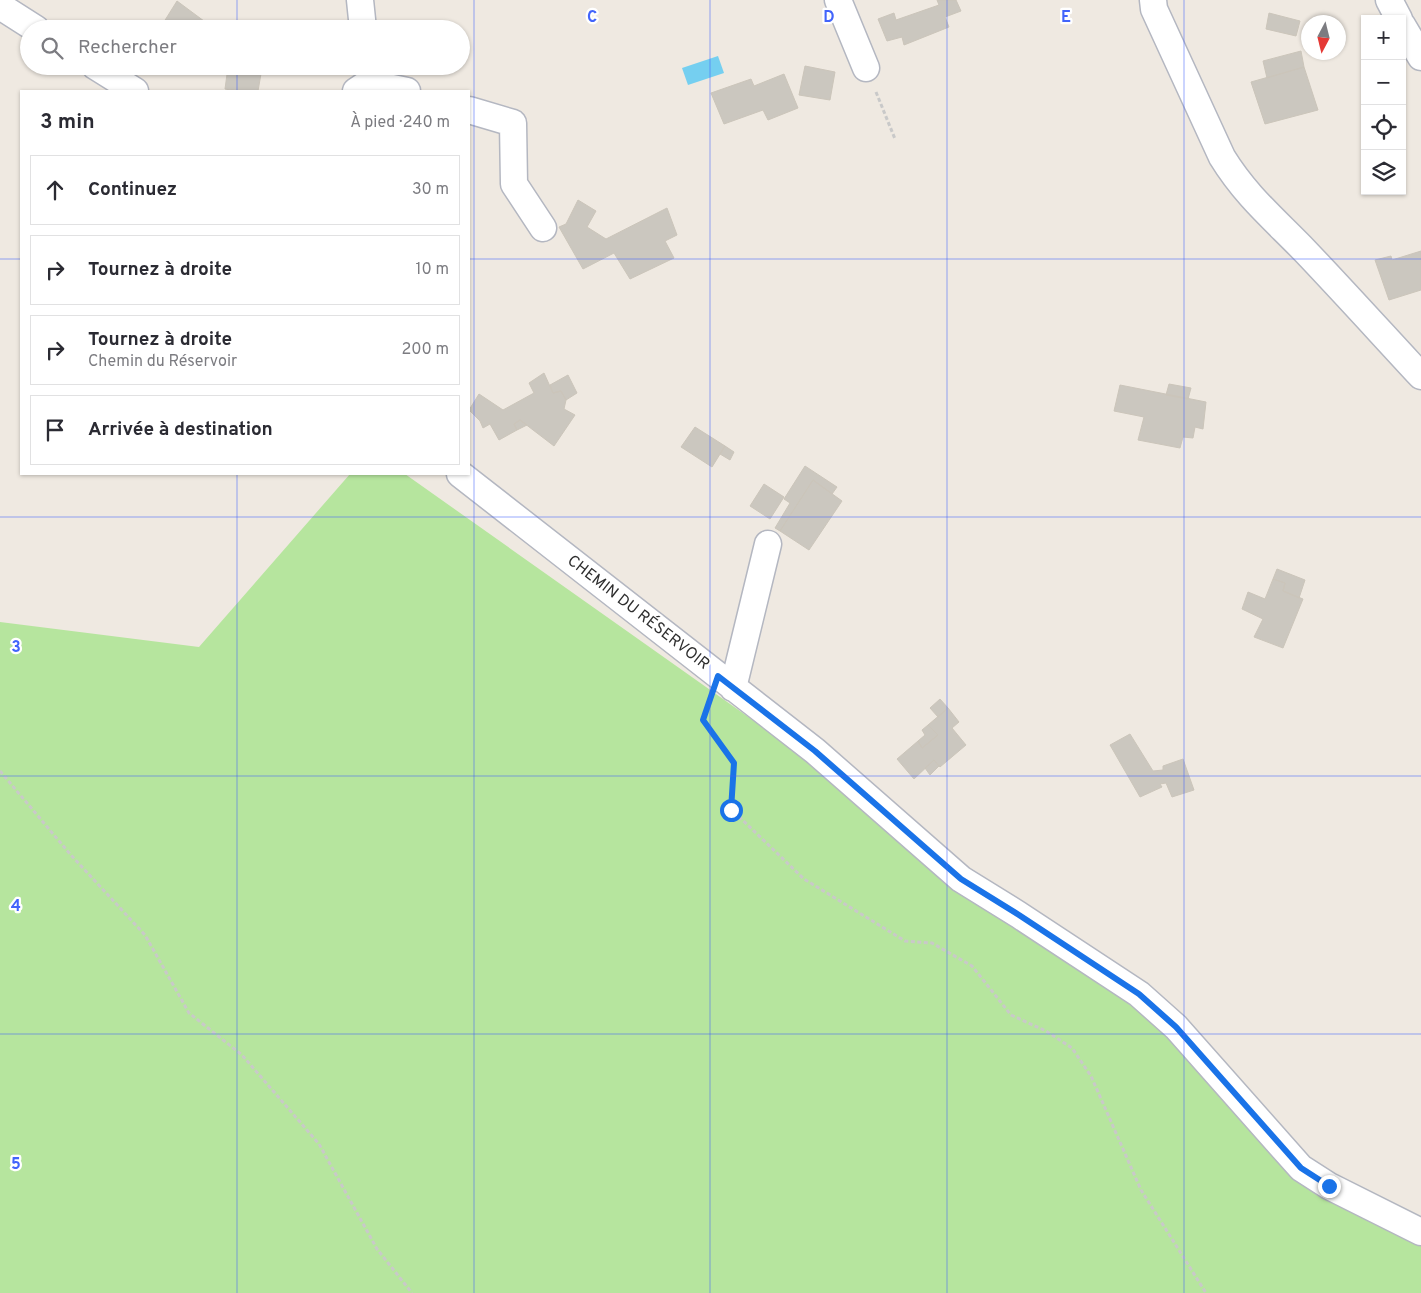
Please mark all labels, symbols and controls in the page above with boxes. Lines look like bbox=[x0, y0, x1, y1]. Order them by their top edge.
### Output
text: C bbox=[587, 8, 597, 28]
text: D bbox=[823, 8, 835, 28]
text: E bbox=[1061, 8, 1071, 28]
north arrow bbox=[1301, 15, 1346, 60]
map controls bbox=[1361, 15, 1406, 195]
button: + bbox=[1361, 15, 1406, 60]
search box bbox=[20, 20, 470, 75]
icon: search bbox=[38, 34, 66, 62]
text: Rechercher bbox=[78, 36, 177, 60]
button: − bbox=[1361, 60, 1406, 105]
button: locate bbox=[1361, 105, 1406, 150]
text: 3 min bbox=[40, 109, 95, 136]
text: À pied · 240 m bbox=[350, 113, 450, 133]
button: layers bbox=[1361, 150, 1406, 195]
icon: ahead bbox=[41, 176, 69, 204]
text: Continuez bbox=[88, 178, 177, 202]
text: 30 m bbox=[412, 180, 449, 200]
icon: right bbox=[41, 256, 69, 284]
text: Tournez à droite bbox=[88, 258, 232, 282]
text: 10 m bbox=[415, 260, 449, 280]
text: Tournez à droite bbox=[88, 328, 232, 352]
icon: right bbox=[41, 336, 69, 364]
text: 200 m bbox=[401, 340, 449, 360]
text: Chemin du Réservoir bbox=[88, 352, 237, 372]
icon: arrive bbox=[41, 416, 69, 444]
text: Arrivée à destination bbox=[88, 418, 273, 442]
street label: CHEMIN DU RÉSERVOIR bbox=[563, 550, 714, 675]
text: 3 bbox=[11, 638, 21, 658]
route start bbox=[720, 799, 743, 822]
text: 4 bbox=[11, 897, 21, 917]
text: 5 bbox=[11, 1155, 21, 1175]
route end bbox=[1318, 1175, 1341, 1198]

